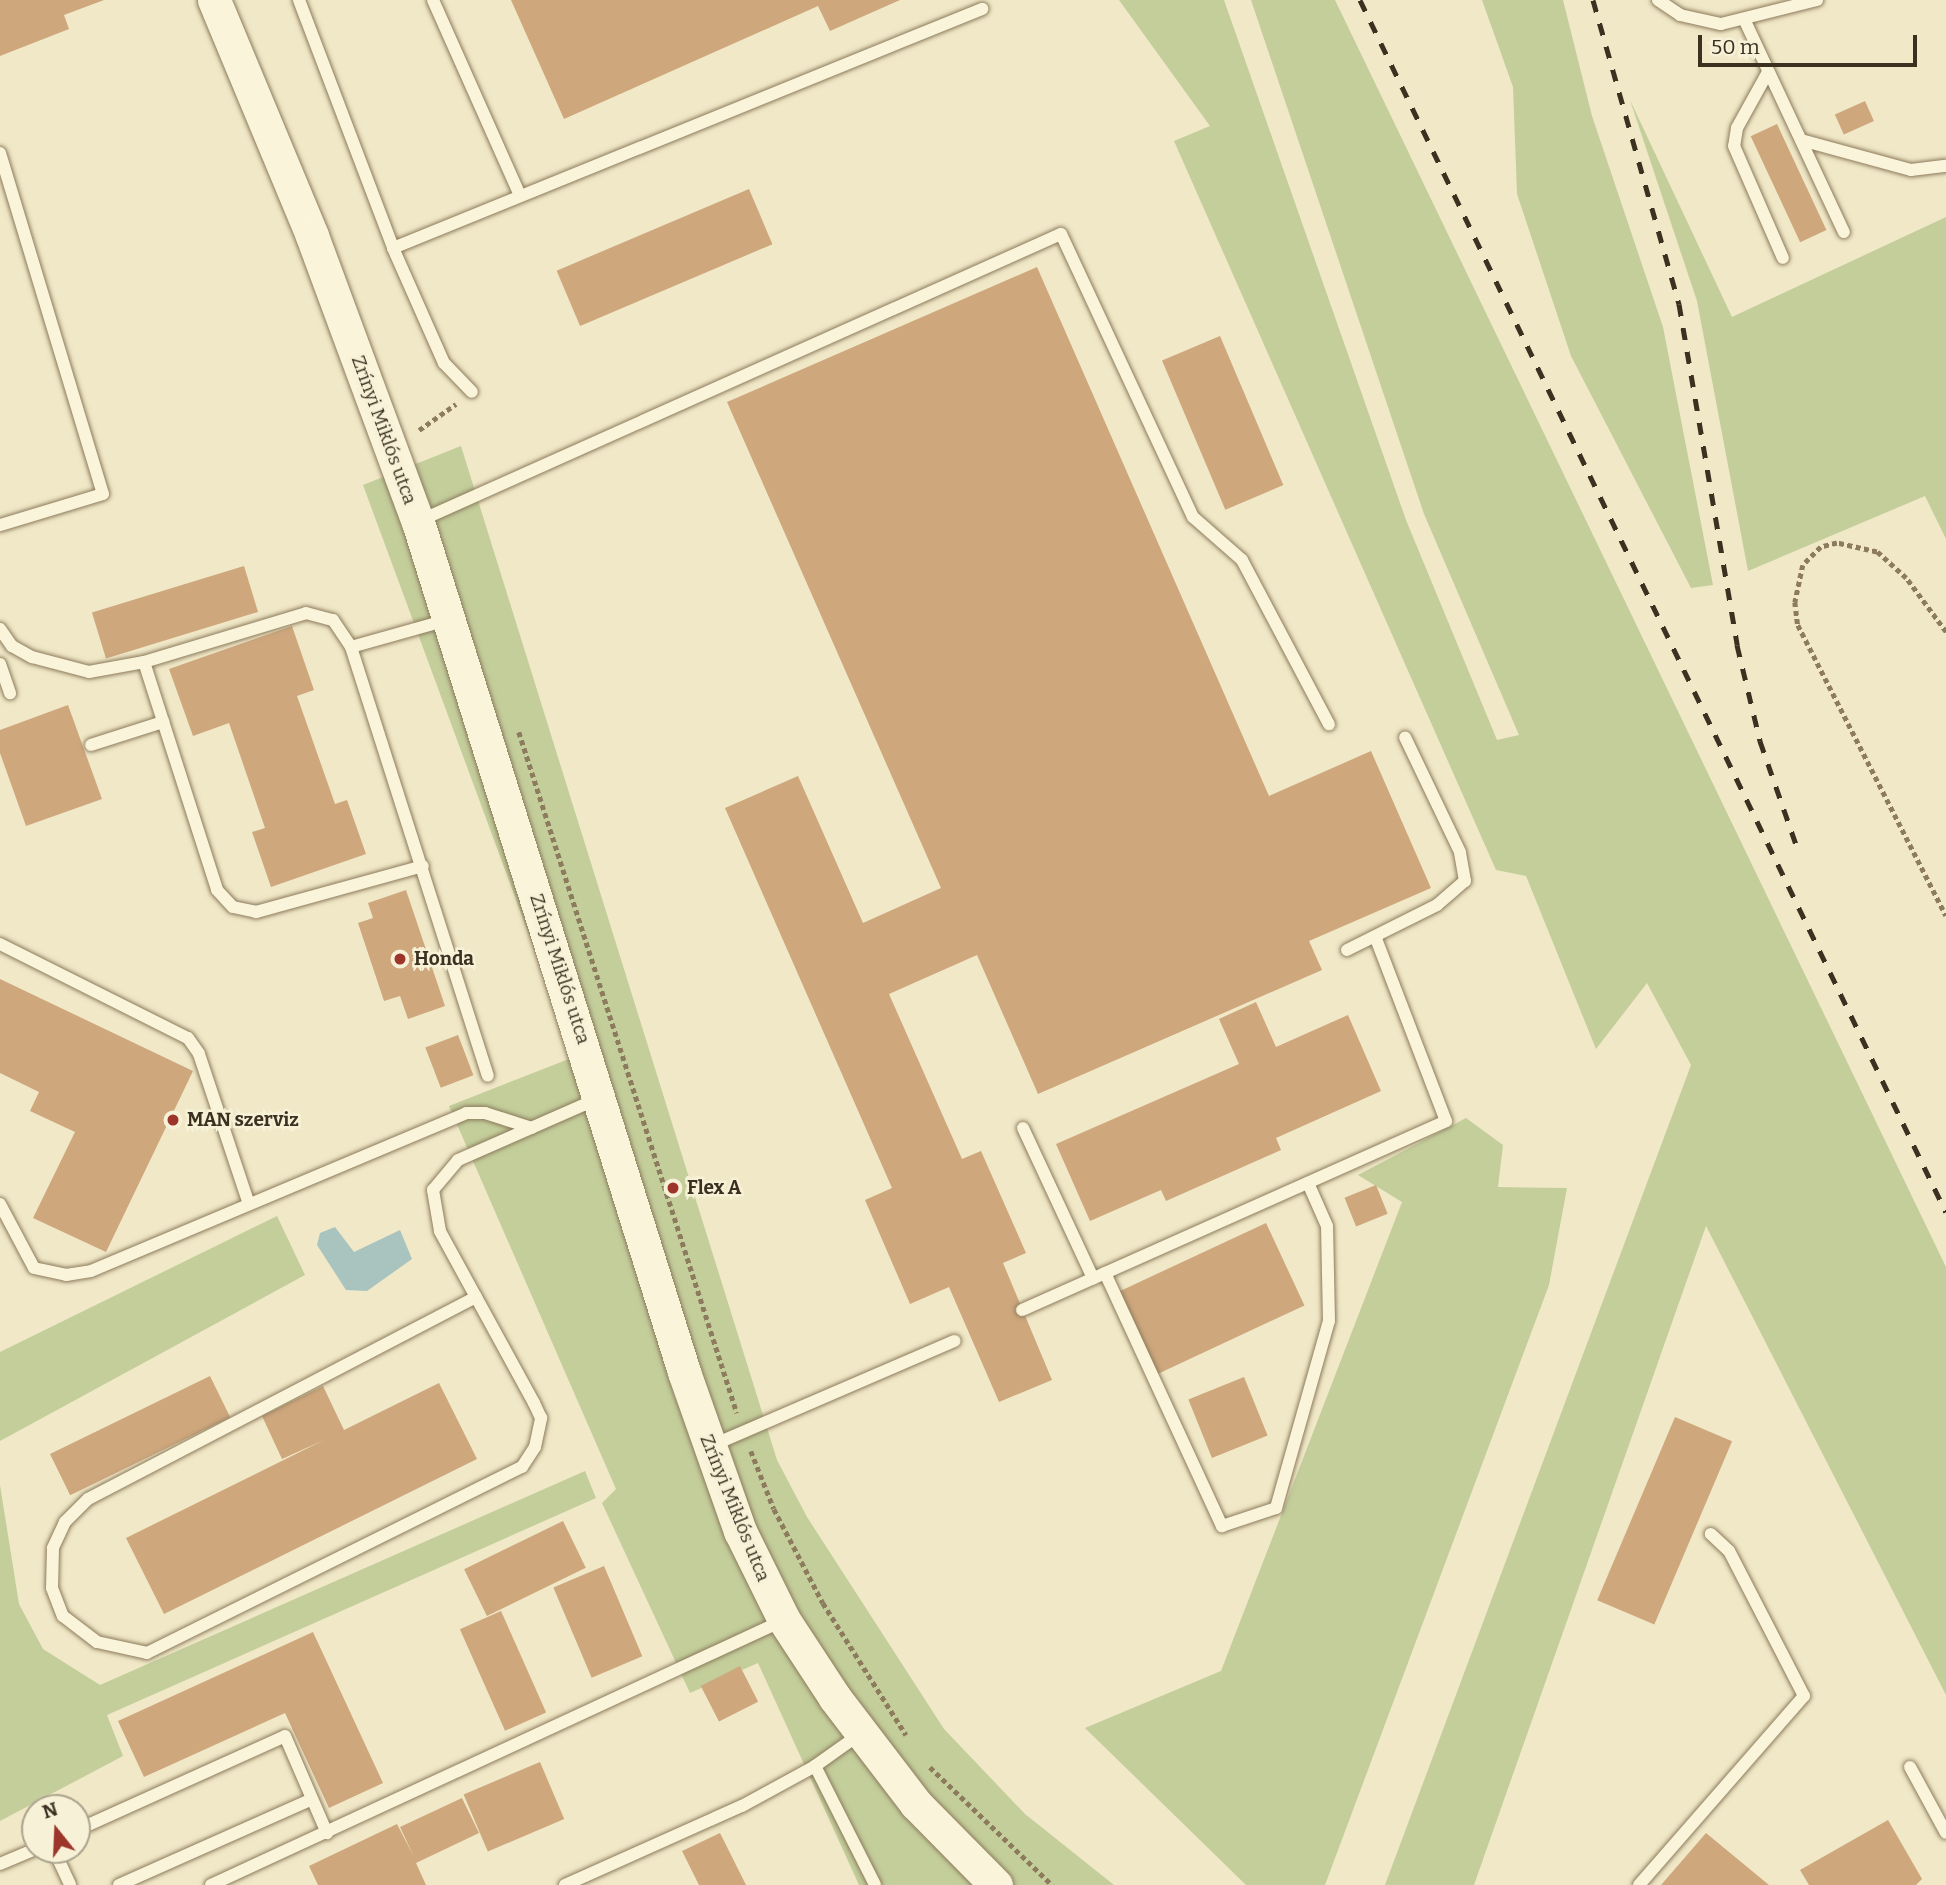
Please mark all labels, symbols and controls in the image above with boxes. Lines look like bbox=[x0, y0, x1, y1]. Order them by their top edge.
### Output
scale bar bbox=[1701, 21, 1920, 65]
text: 50 m bbox=[1711, 34, 1760, 60]
street label: Zrínyi Miklós utca bbox=[346, 352, 422, 508]
street label: Zrínyi Miklós utca bbox=[525, 891, 595, 1047]
place label: Honda bbox=[414, 948, 474, 970]
marker: Honda bbox=[392, 951, 408, 967]
place label: MAN szerviz bbox=[187, 1109, 299, 1131]
marker: MAN szerviz bbox=[165, 1112, 181, 1128]
place label: Flex A bbox=[687, 1177, 741, 1199]
marker: Flex A bbox=[665, 1180, 681, 1196]
street label: Zrínyi Miklós utca bbox=[695, 1431, 775, 1585]
north arrow bbox=[21, 1794, 91, 1864]
text: N bbox=[39, 1797, 60, 1824]

